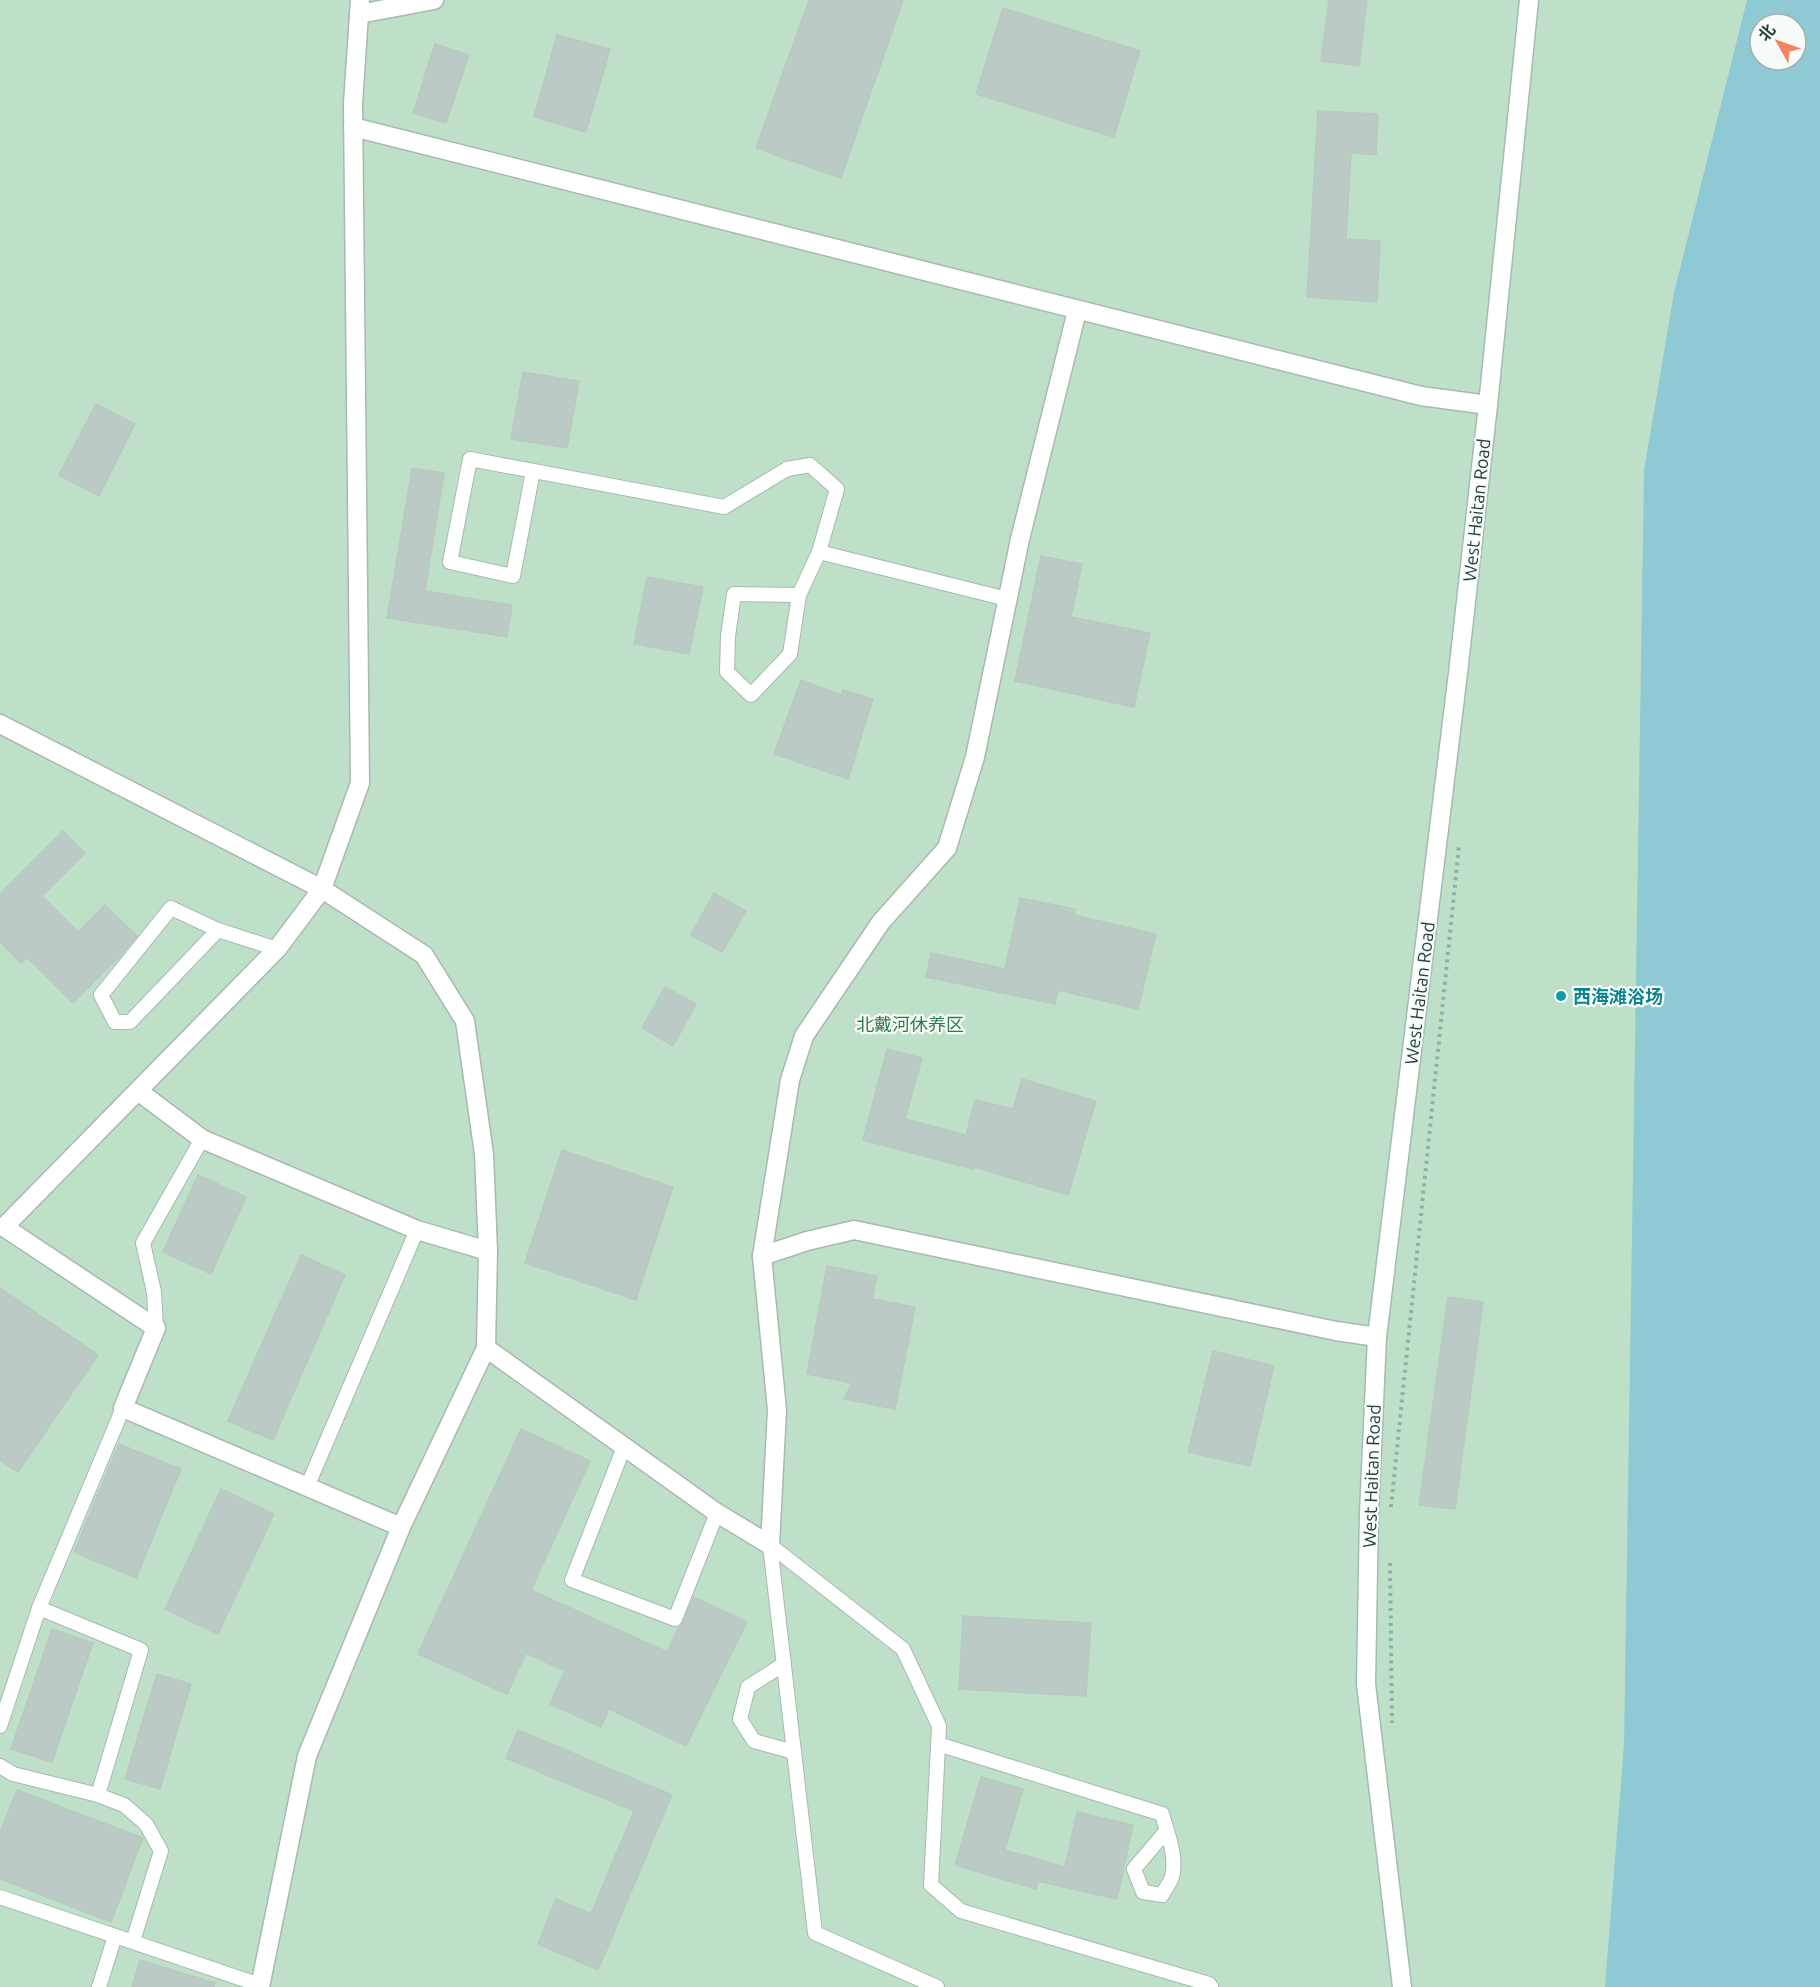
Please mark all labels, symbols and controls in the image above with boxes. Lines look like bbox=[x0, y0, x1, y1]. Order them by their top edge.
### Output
north arrow bbox=[1748, 12, 1808, 72]
text: 北 bbox=[1754, 20, 1779, 44]
street label: West Haitan Road bbox=[1459, 438, 1493, 582]
street label: West Haitan Road bbox=[1400, 920, 1438, 1066]
place label: 西海滩浴场 bbox=[1573, 986, 1663, 1006]
marker: 西海滩浴场 bbox=[1554, 989, 1568, 1003]
park label: 北戴河休养区 bbox=[856, 1014, 964, 1034]
street label: West Haitan Road bbox=[1358, 1404, 1384, 1548]

